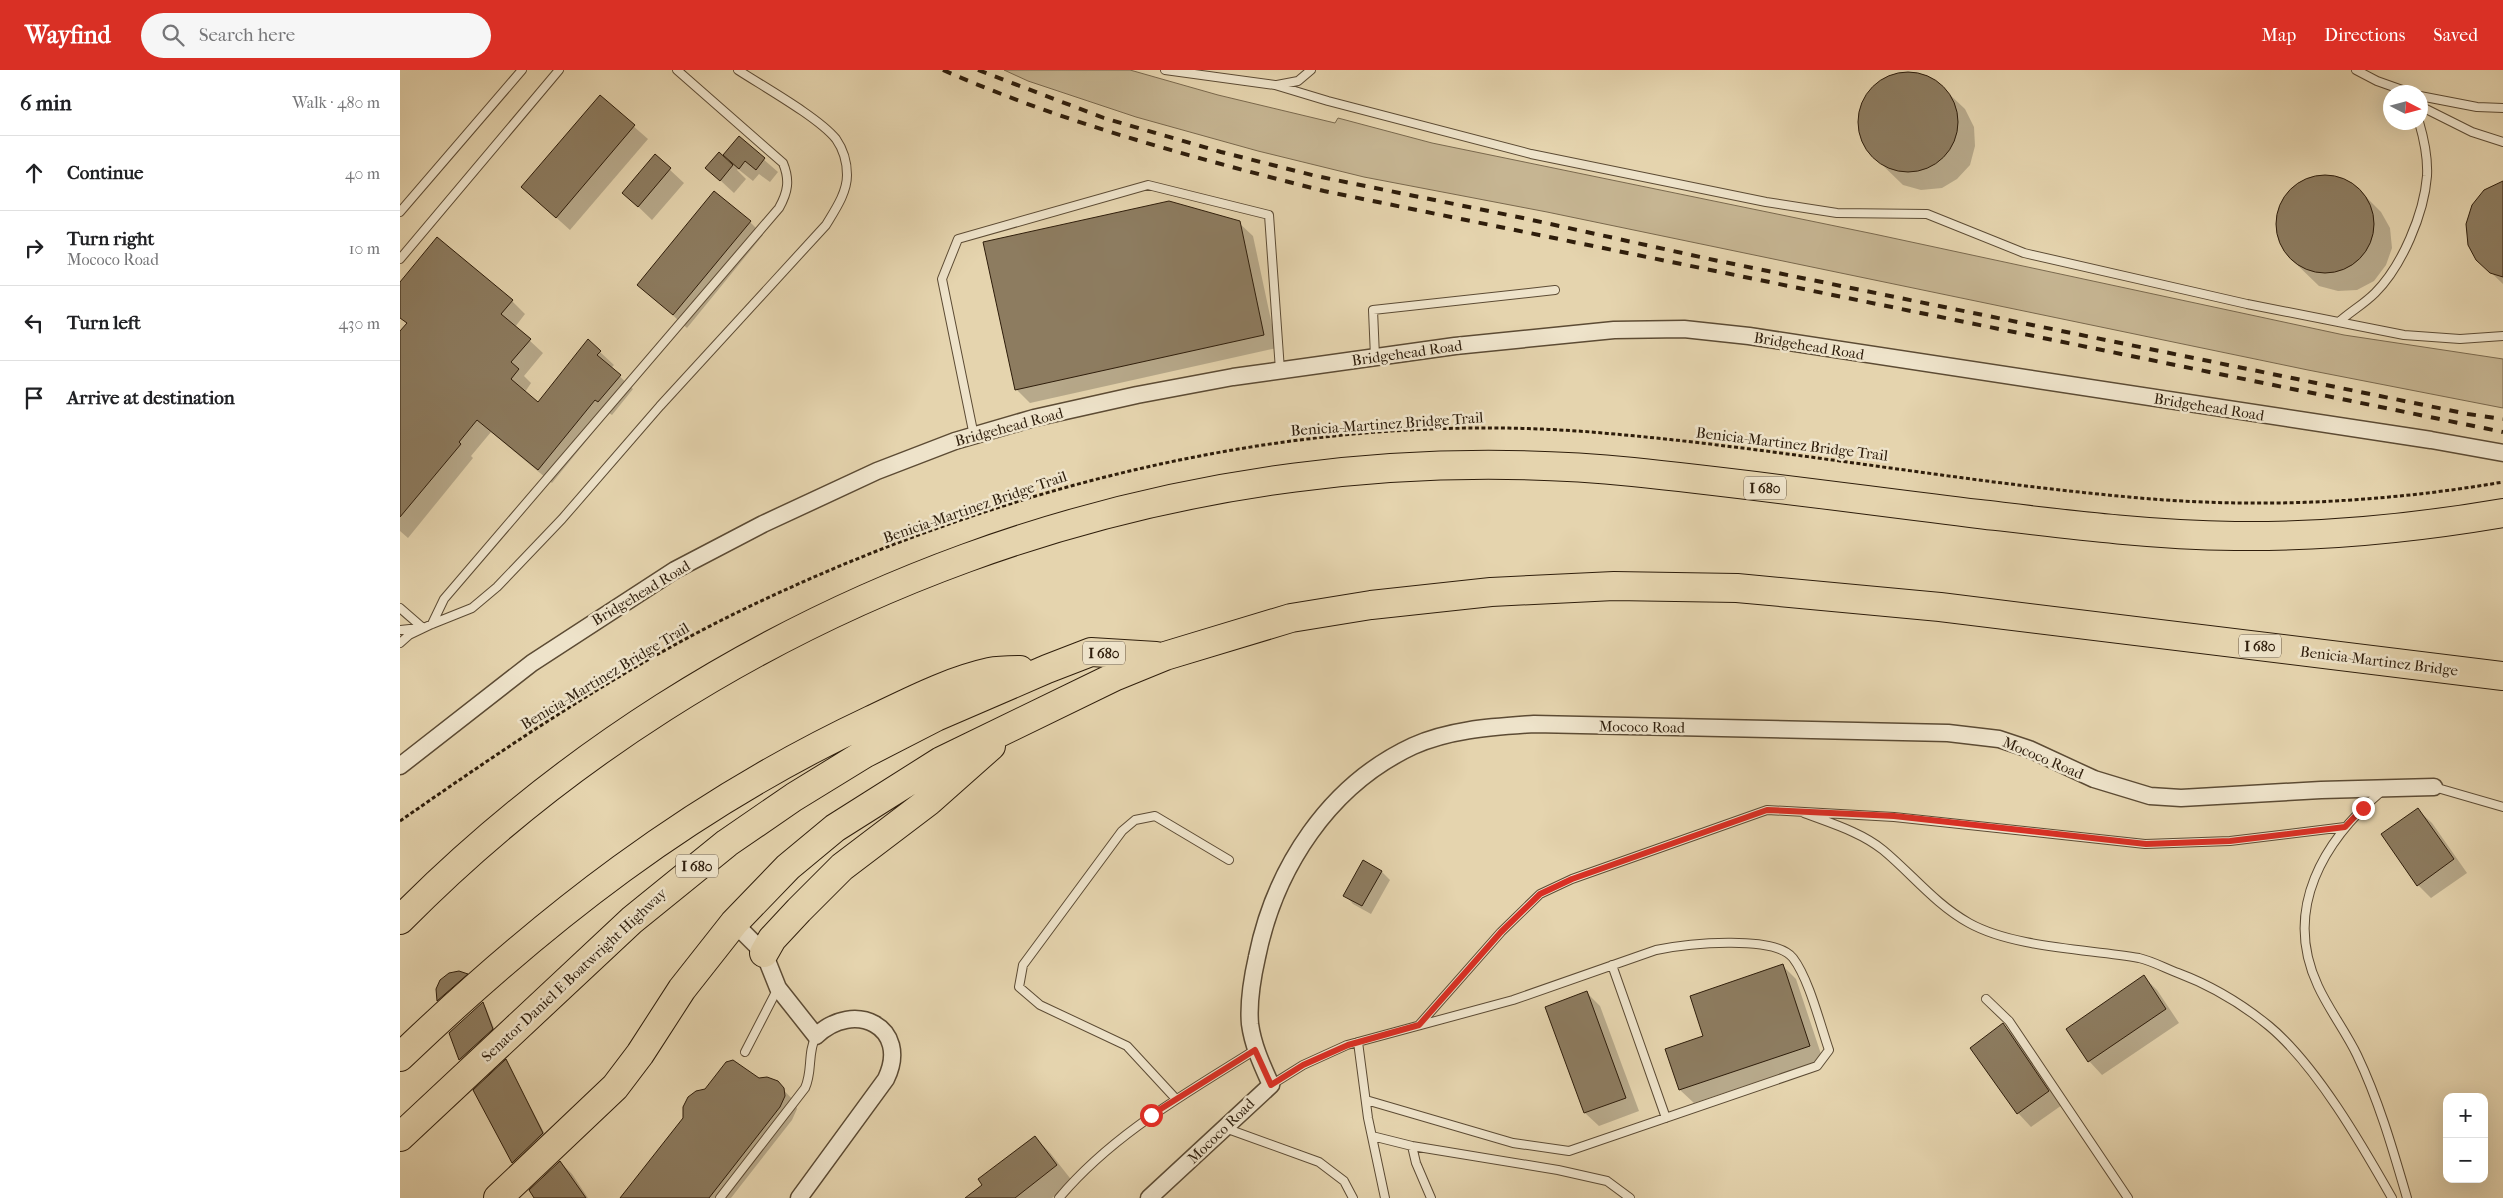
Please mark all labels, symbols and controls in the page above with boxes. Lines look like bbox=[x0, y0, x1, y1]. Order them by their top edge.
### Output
search box bbox=[141, 13, 491, 58]
text: Wayfind bbox=[25, 21, 111, 49]
icon: search bbox=[159, 21, 187, 49]
text: Search here bbox=[199, 24, 295, 46]
text: Map bbox=[2262, 25, 2296, 46]
text: Directions bbox=[2324, 25, 2405, 46]
text: Saved bbox=[2433, 25, 2478, 46]
north arrow bbox=[2383, 85, 2428, 130]
text: 6 min bbox=[20, 91, 72, 115]
text: Walk · 480 m bbox=[292, 93, 380, 112]
icon: ahead bbox=[20, 159, 48, 187]
text: Continue bbox=[67, 162, 143, 184]
text: 40 m bbox=[345, 164, 380, 183]
text: Turn right bbox=[67, 228, 154, 250]
icon: right bbox=[20, 234, 48, 262]
text: 10 m bbox=[349, 239, 380, 258]
text: Mococo Road bbox=[67, 250, 159, 269]
icon: left bbox=[20, 309, 48, 337]
text: Turn left bbox=[67, 312, 141, 334]
text: 430 m bbox=[338, 314, 380, 333]
street label: Bridgehead Road bbox=[1753, 328, 1866, 364]
street label: Bridgehead Road bbox=[1351, 336, 1464, 370]
icon: arrive bbox=[20, 384, 48, 412]
text: Arrive at destination bbox=[67, 387, 235, 409]
street label: Bridgehead Road bbox=[2153, 389, 2266, 425]
street label: Bridgehead Road bbox=[953, 404, 1066, 450]
street label: Benicia-Martinez Bridge Trail bbox=[1290, 408, 1484, 440]
street label: Benicia-Martinez Bridge Trail bbox=[1695, 423, 1889, 465]
street label: Benicia-Martinez Bridge Trail bbox=[881, 467, 1069, 547]
road number: I 680 bbox=[1744, 476, 1786, 499]
street label: Bridgehead Road bbox=[589, 556, 694, 629]
street label: Benicia-Martinez Bridge Trail bbox=[518, 619, 692, 733]
road number: I 680 bbox=[2239, 634, 2281, 658]
road number: I 680 bbox=[1083, 642, 1125, 664]
street label: Benicia-Martinez Bridge bbox=[2299, 642, 2460, 680]
street label: Mococo Road bbox=[1599, 717, 1686, 737]
street label: Mococo Road bbox=[2000, 733, 2087, 783]
route end bbox=[2352, 797, 2375, 820]
road number: I 680 bbox=[676, 854, 718, 878]
street label: Senator Daniel E Boatwright Highway bbox=[478, 884, 671, 1066]
map controls bbox=[2443, 1093, 2488, 1183]
button: + bbox=[2443, 1093, 2488, 1138]
street label: Mococo Road bbox=[1184, 1094, 1259, 1167]
route start bbox=[1140, 1104, 1163, 1127]
button: − bbox=[2443, 1138, 2488, 1183]

